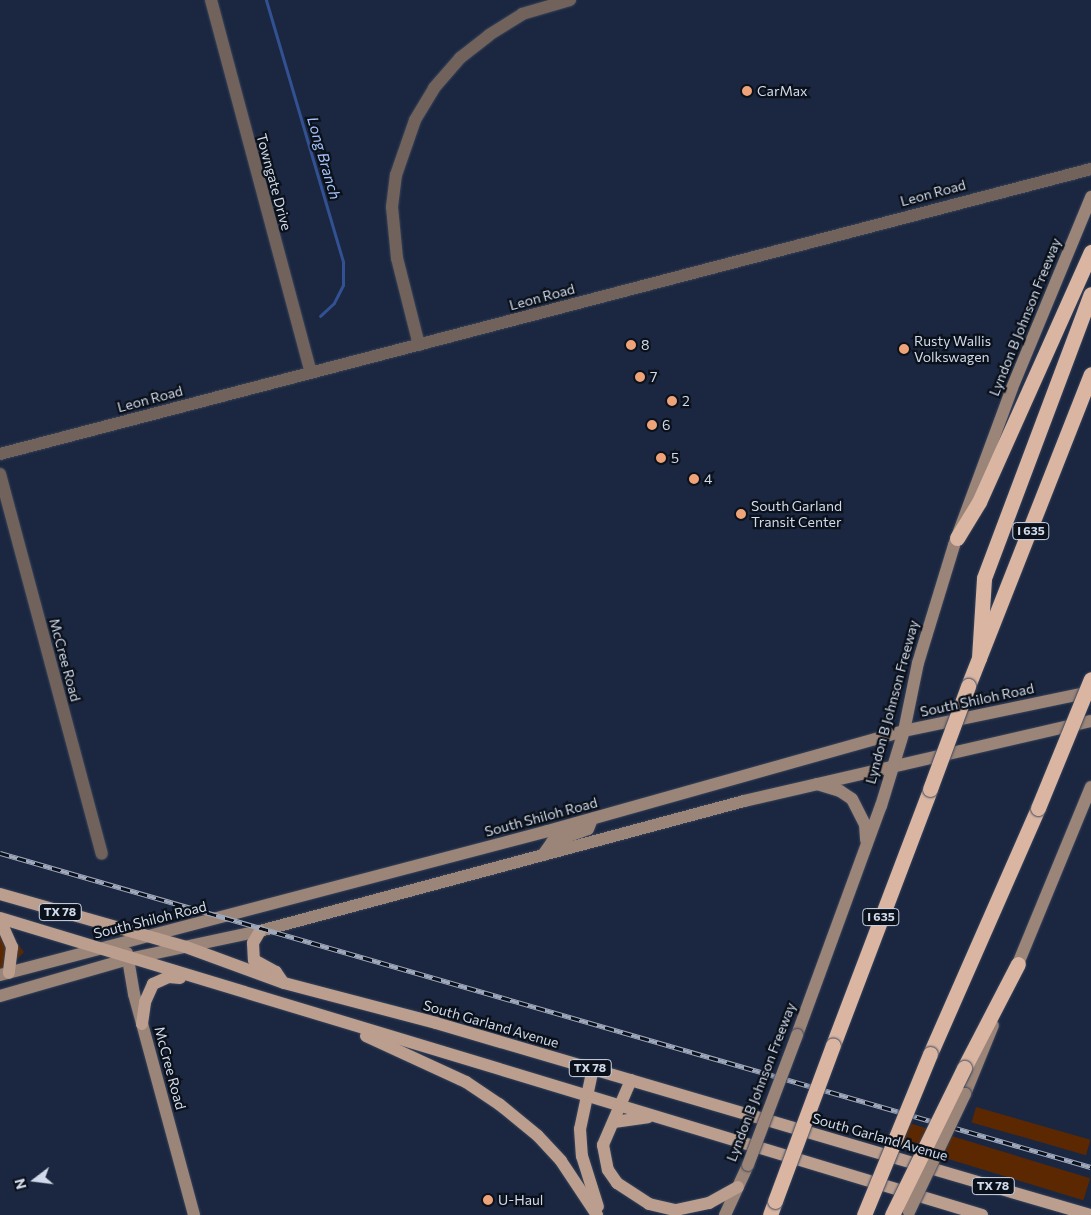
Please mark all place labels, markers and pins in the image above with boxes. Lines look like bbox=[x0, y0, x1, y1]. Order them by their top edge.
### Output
place label: CarMax bbox=[757, 83, 808, 99]
marker: CarMax bbox=[741, 85, 753, 97]
place label: Rusty Wallis Volkswagen bbox=[914, 333, 991, 366]
place label: 8 bbox=[641, 337, 649, 353]
marker: 8 bbox=[625, 339, 637, 351]
marker: Rusty Wallis Volkswagen bbox=[898, 343, 910, 355]
place label: 7 bbox=[650, 369, 657, 385]
marker: 7 bbox=[634, 371, 646, 383]
place label: 2 bbox=[682, 393, 690, 409]
marker: 2 bbox=[666, 395, 678, 407]
place label: 6 bbox=[662, 417, 670, 433]
marker: 6 bbox=[646, 419, 658, 431]
place label: 5 bbox=[671, 450, 679, 466]
marker: 5 bbox=[655, 452, 667, 464]
place label: 4 bbox=[704, 471, 712, 487]
marker: 4 bbox=[688, 473, 700, 485]
place label: South Garland Transit Center bbox=[751, 498, 842, 530]
marker: South Garland Transit Center bbox=[735, 508, 747, 520]
place label: U-Haul bbox=[498, 1192, 543, 1208]
marker: U-Haul bbox=[482, 1194, 494, 1206]

